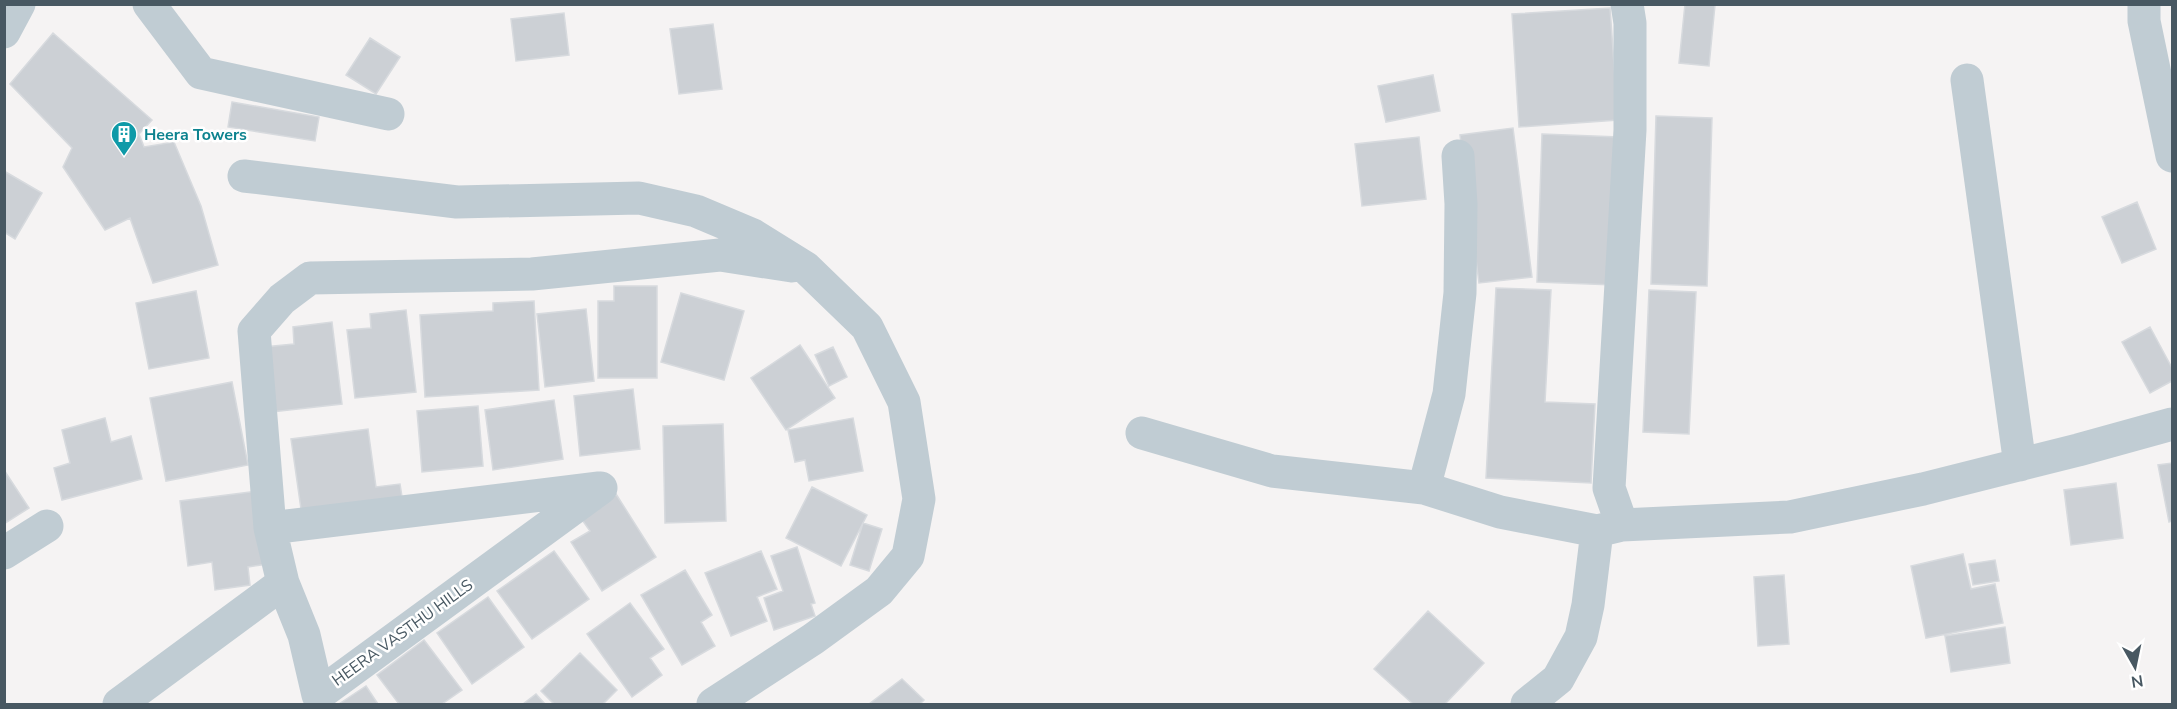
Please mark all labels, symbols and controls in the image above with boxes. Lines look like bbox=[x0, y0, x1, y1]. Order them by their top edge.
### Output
building icon: Heera Towers bbox=[109, 119, 139, 157]
place label: Heera Towers bbox=[144, 124, 247, 146]
street label: HEERA VASTHU HILLS bbox=[328, 574, 478, 691]
north arrow bbox=[2105, 637, 2165, 697]
text: N bbox=[2130, 669, 2145, 693]

